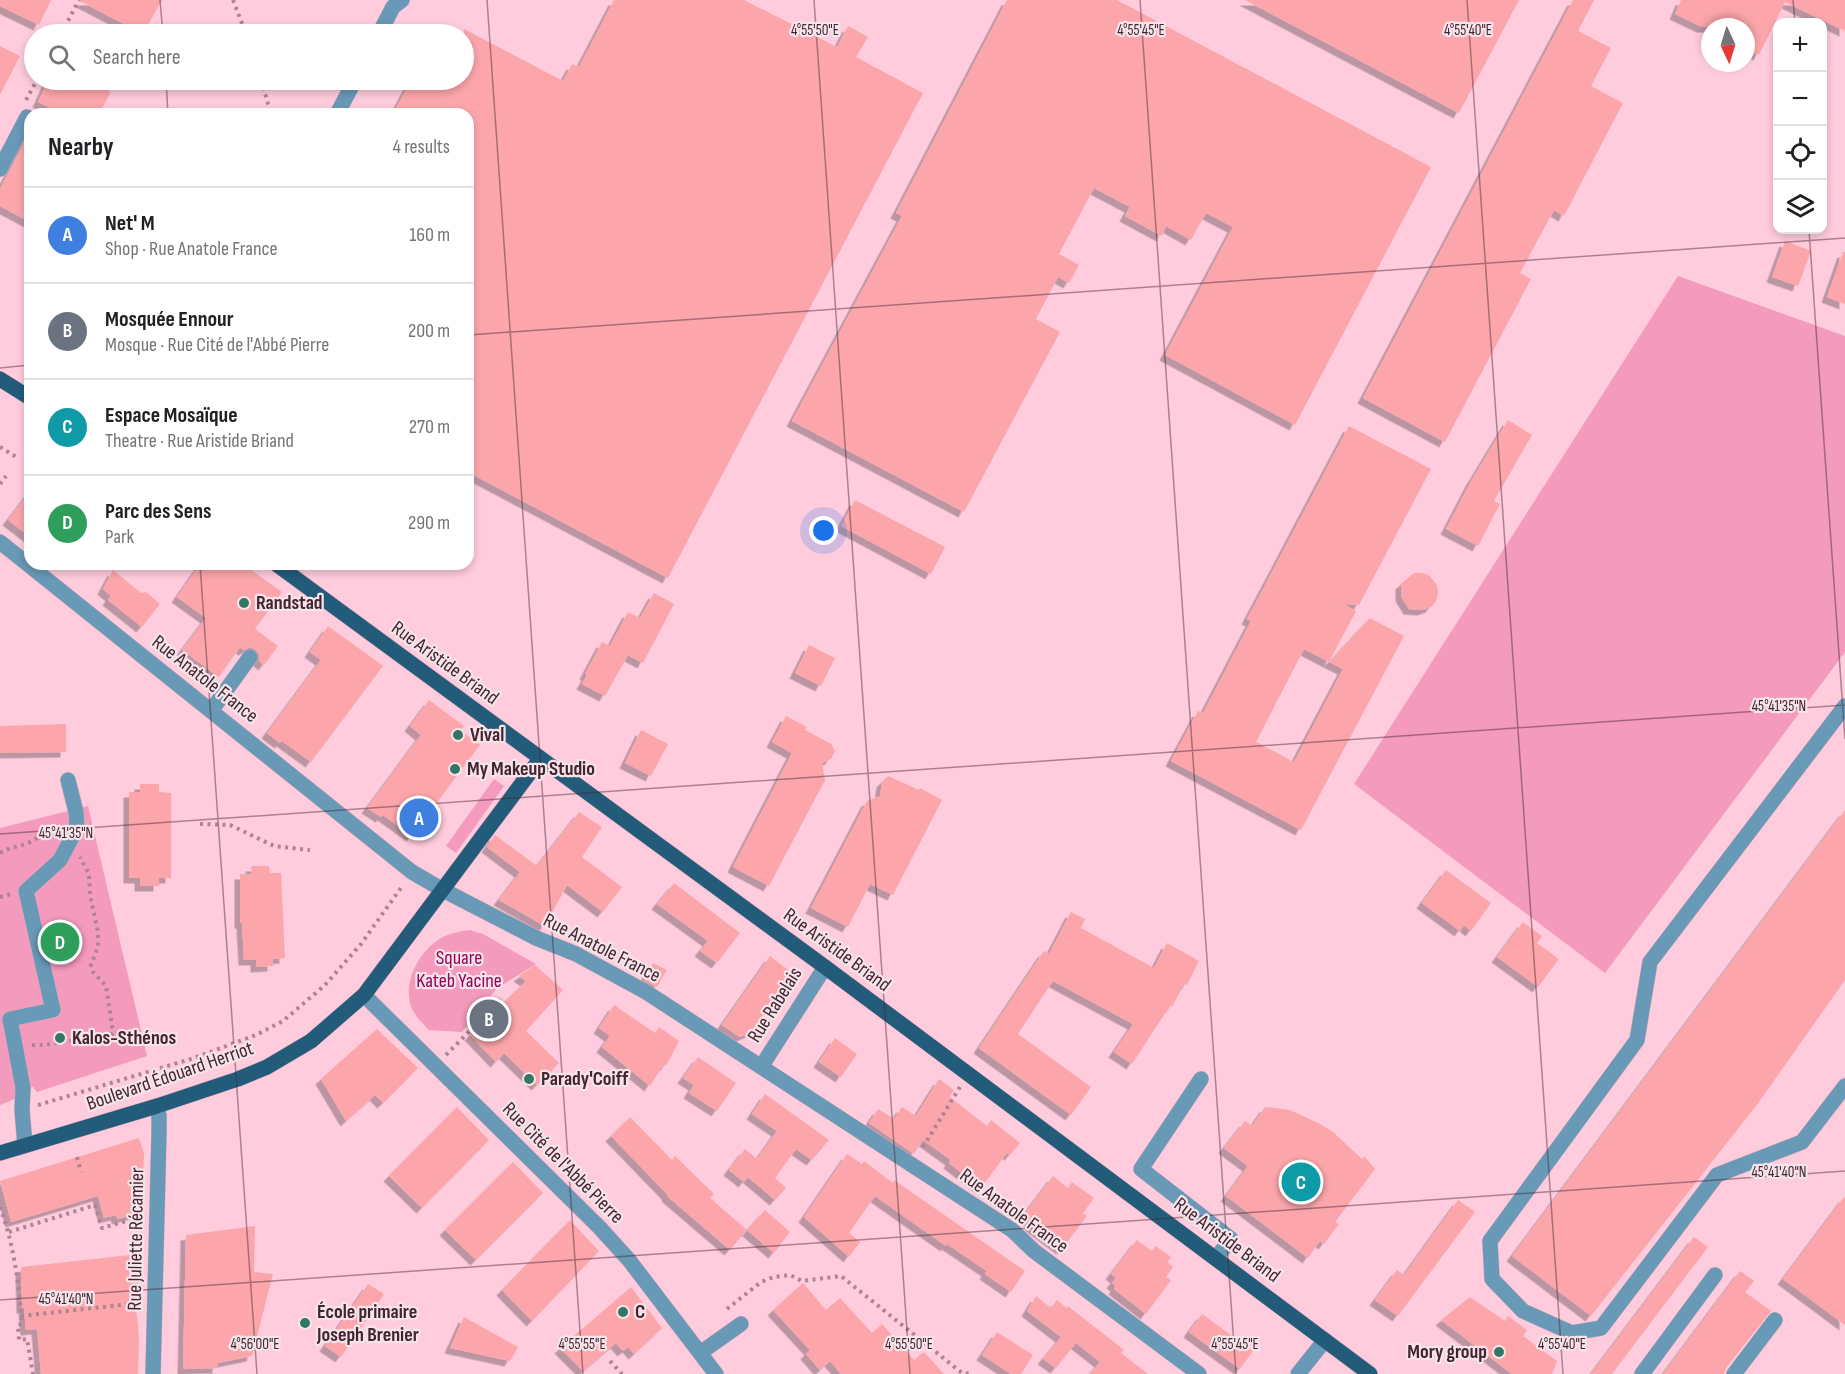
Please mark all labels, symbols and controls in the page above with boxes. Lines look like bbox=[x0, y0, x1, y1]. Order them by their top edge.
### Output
north arrow bbox=[1701, 18, 1755, 72]
map controls bbox=[1773, 18, 1827, 234]
button: + bbox=[1773, 18, 1827, 72]
text: 4°55'50"E bbox=[791, 21, 839, 40]
text: 4°55'45"E bbox=[1117, 21, 1165, 40]
text: 4°55'40"E bbox=[1444, 21, 1492, 40]
search box bbox=[24, 24, 474, 90]
icon: search bbox=[45, 41, 78, 74]
text: Search here bbox=[93, 44, 180, 71]
button: − bbox=[1773, 72, 1827, 126]
button: locate bbox=[1773, 126, 1827, 180]
text: Nearby bbox=[48, 132, 114, 163]
text: 4 results bbox=[393, 135, 450, 159]
button: layers bbox=[1773, 180, 1827, 234]
text: Net' M bbox=[105, 210, 155, 237]
text: A bbox=[63, 223, 72, 247]
text: 160 m bbox=[409, 223, 450, 247]
text: Shop · Rue Anatole France bbox=[105, 237, 277, 261]
text: Mosquée Ennour bbox=[105, 306, 234, 333]
text: B bbox=[63, 319, 72, 343]
text: 200 m bbox=[408, 319, 450, 343]
text: Mosque · Rue Cité de l'Abbé Pierre bbox=[105, 333, 329, 357]
text: Espace Mosaïque bbox=[105, 402, 238, 429]
text: C bbox=[62, 415, 73, 439]
text: 270 m bbox=[409, 415, 450, 439]
text: Theatre · Rue Aristide Briand bbox=[105, 429, 294, 453]
text: Parc des Sens bbox=[105, 498, 211, 525]
text: D bbox=[62, 511, 73, 535]
text: 290 m bbox=[408, 511, 450, 535]
your location bbox=[809, 516, 838, 545]
text: Park bbox=[105, 525, 134, 549]
place label: Randstad bbox=[256, 591, 323, 615]
marker: Randstad bbox=[237, 596, 251, 610]
street label: Rue Aristide Briand bbox=[387, 616, 503, 710]
street label: Rue Anatole France bbox=[147, 630, 263, 728]
text: 45°41'35"N bbox=[1752, 697, 1806, 716]
place label: Vival bbox=[470, 723, 504, 747]
marker: Vival bbox=[451, 728, 465, 742]
place label: My Makeup Studio bbox=[467, 757, 595, 781]
marker: My Makeup Studio bbox=[448, 762, 462, 776]
pin: A bbox=[400, 796, 438, 840]
text: 45°41'35"N bbox=[39, 824, 93, 843]
street label: Rue Aristide Briand bbox=[779, 903, 895, 997]
street label: Rue Anatole France bbox=[539, 908, 665, 988]
pin: D bbox=[40, 920, 80, 964]
park label: Square Kateb Yacine bbox=[416, 946, 502, 993]
street label: Rue Rabelais bbox=[743, 963, 807, 1047]
pin: B bbox=[470, 996, 508, 1042]
place label: Kalos-Sthénos bbox=[72, 1026, 177, 1050]
marker: Kalos-Sthénos bbox=[53, 1031, 67, 1045]
street label: Boulevard Édouard Herriot bbox=[83, 1036, 257, 1116]
place label: Parady'Coiff bbox=[541, 1067, 629, 1091]
marker: Parady'Coiff bbox=[522, 1072, 536, 1086]
street label: Rue Cité de l'Abbé Pierre bbox=[497, 1097, 629, 1229]
pin: C bbox=[1282, 1160, 1320, 1204]
text: 45°41'40"N bbox=[1751, 1163, 1807, 1182]
street label: Rue Anatole France bbox=[955, 1164, 1073, 1258]
street label: Rue Juliette Récamier bbox=[123, 1167, 149, 1311]
street label: Rue Aristide Briand bbox=[1169, 1192, 1285, 1288]
text: 45°41'40"N bbox=[38, 1290, 94, 1309]
place label: École primaire Joseph Brenier bbox=[316, 1300, 419, 1347]
place label: C bbox=[635, 1300, 645, 1324]
marker: C bbox=[616, 1305, 630, 1319]
marker: École primaire Joseph Brenier bbox=[298, 1316, 312, 1330]
text: 4°56'00"E bbox=[230, 1335, 280, 1354]
text: 4°55'55"E bbox=[558, 1335, 606, 1354]
text: 4°55'50"E bbox=[885, 1335, 933, 1354]
text: 4°55'45"E bbox=[1211, 1335, 1259, 1354]
text: 4°55'40"E bbox=[1538, 1335, 1586, 1354]
place label: Mory group bbox=[1407, 1340, 1487, 1364]
marker: Mory group bbox=[1492, 1345, 1506, 1359]

